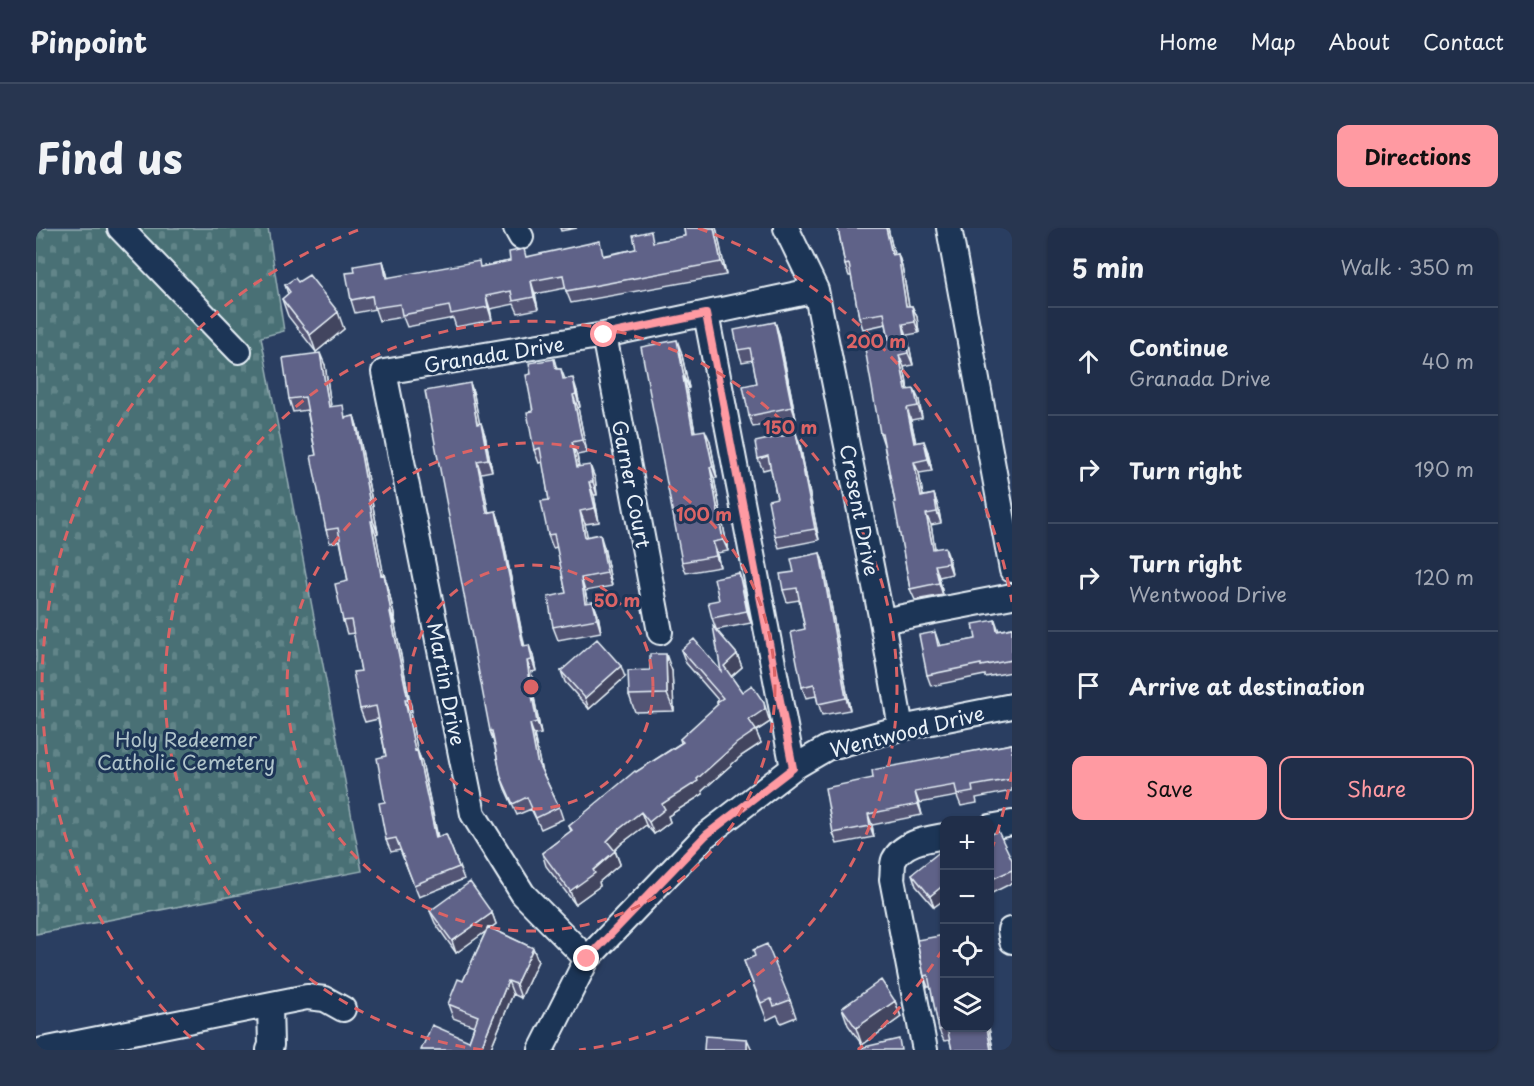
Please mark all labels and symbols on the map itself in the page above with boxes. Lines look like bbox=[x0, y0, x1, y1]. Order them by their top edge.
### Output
route start bbox=[590, 321, 616, 347]
text: 200 m bbox=[846, 327, 906, 354]
street label: Granada Drive bbox=[422, 328, 567, 380]
text: 150 m bbox=[763, 413, 817, 440]
street label: Garner Court bbox=[605, 417, 659, 551]
street label: Cresent Drive bbox=[833, 442, 887, 578]
text: 100 m bbox=[676, 500, 732, 527]
text: 50 m bbox=[594, 586, 640, 613]
street label: Martin Drive bbox=[420, 620, 474, 748]
centre of rings bbox=[521, 677, 541, 697]
street label: Wentwood Drive bbox=[827, 697, 987, 765]
park label: Holy Redeemer Catholic Cemetery bbox=[97, 724, 275, 777]
route end bbox=[573, 945, 599, 971]

